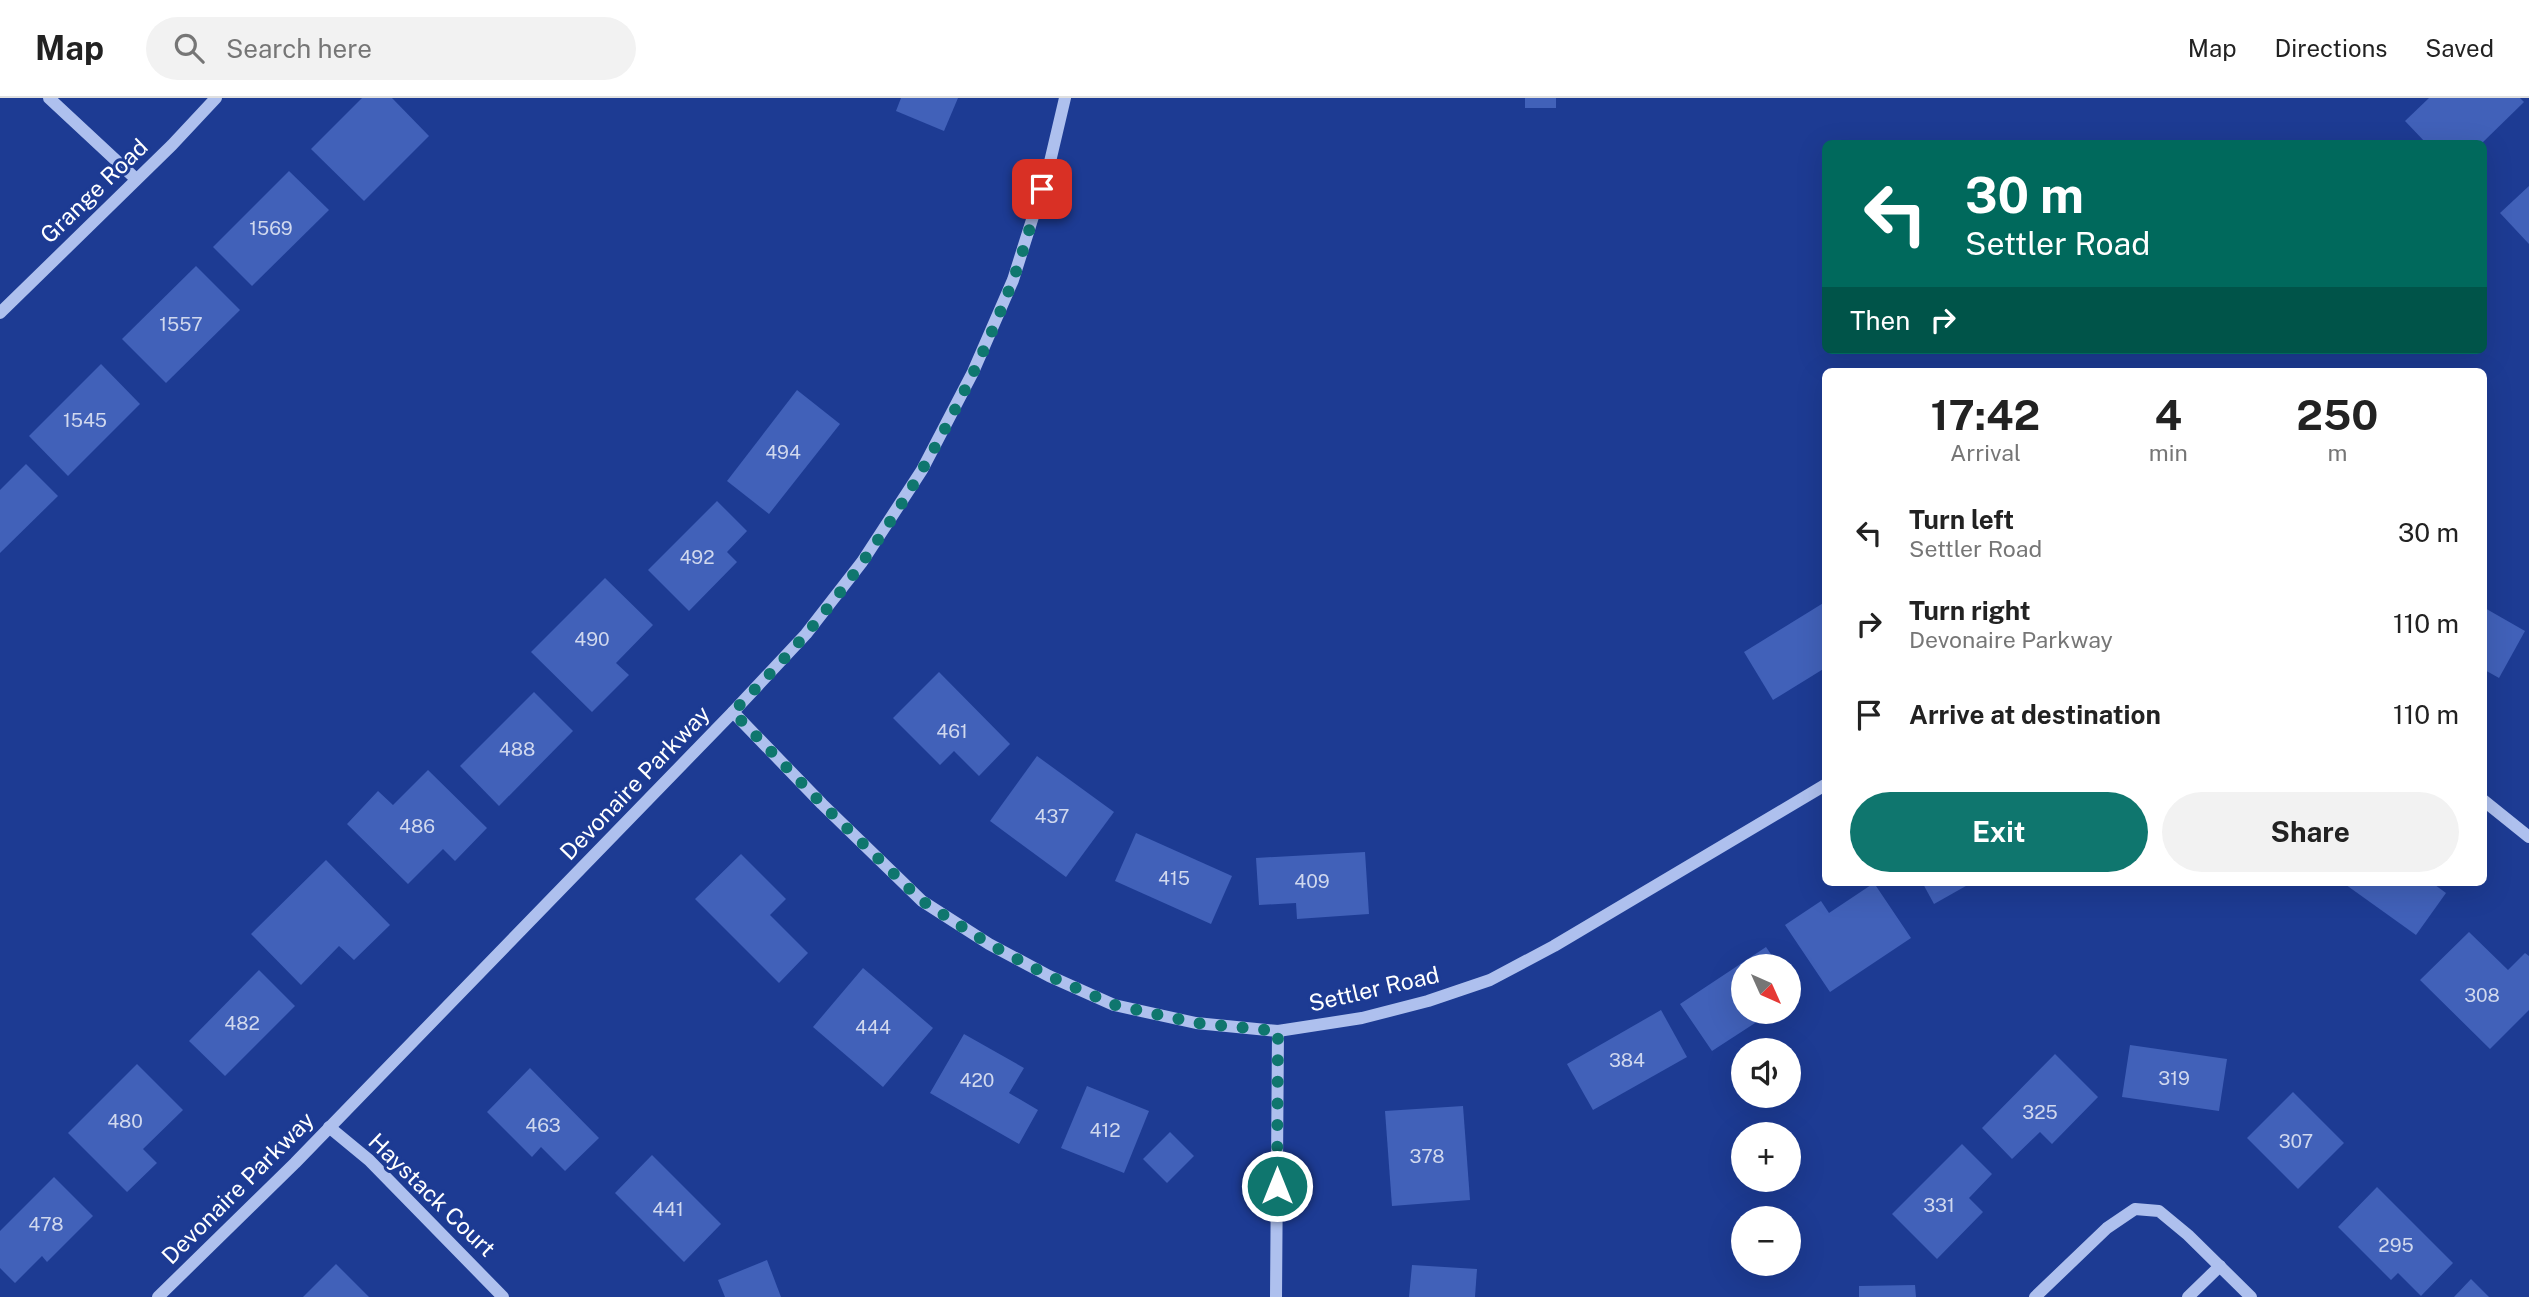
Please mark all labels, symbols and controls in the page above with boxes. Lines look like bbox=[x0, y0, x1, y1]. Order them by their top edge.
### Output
search box bbox=[146, 17, 636, 80]
text: Map bbox=[35, 29, 104, 67]
icon: search bbox=[170, 29, 208, 67]
text: Search here bbox=[226, 33, 372, 64]
text: Map bbox=[2188, 34, 2237, 62]
text: Directions bbox=[2275, 34, 2387, 62]
text: Saved bbox=[2425, 34, 2494, 62]
street label: Grange Road bbox=[35, 133, 153, 248]
pin bbox=[1012, 159, 1072, 219]
text: 30 m bbox=[1965, 166, 2084, 224]
icon: left bbox=[1850, 168, 1941, 259]
icon: arrive bbox=[1023, 170, 1061, 208]
house number: 1569 bbox=[249, 217, 293, 239]
text: Settler Road bbox=[1965, 225, 2150, 262]
icon: right bbox=[1924, 301, 1962, 339]
text: Then bbox=[1850, 305, 1910, 336]
house number: 1557 bbox=[159, 313, 203, 335]
text: 17:42 bbox=[1931, 390, 2040, 439]
text: 4 bbox=[2155, 390, 2182, 439]
text: 250 bbox=[2296, 390, 2378, 439]
house number: 1545 bbox=[63, 409, 107, 431]
text: Arrival bbox=[1950, 439, 2021, 466]
text: min bbox=[2149, 439, 2188, 466]
text: m bbox=[2327, 439, 2347, 466]
house number: 494 bbox=[765, 441, 801, 463]
text: Turn left bbox=[1909, 504, 2014, 535]
icon: left bbox=[1850, 514, 1888, 552]
text: 30 m bbox=[2398, 517, 2459, 548]
text: Settler Road bbox=[1909, 535, 2042, 562]
house number: 492 bbox=[679, 546, 715, 568]
text: Turn right bbox=[1909, 595, 2031, 626]
icon: right bbox=[1850, 605, 1888, 643]
text: 110 m bbox=[2393, 608, 2459, 639]
text: Devonaire Parkway bbox=[1909, 626, 2113, 653]
house number: 490 bbox=[574, 628, 610, 650]
icon: arrive bbox=[1850, 696, 1888, 734]
text: Arrive at destination bbox=[1909, 699, 2161, 730]
text: 110 m bbox=[2393, 699, 2459, 730]
street label: Devonaire Parkway bbox=[554, 700, 715, 865]
house number: 461 bbox=[936, 720, 968, 742]
house number: 488 bbox=[499, 738, 535, 760]
button: Exit bbox=[1850, 792, 2148, 872]
button: Share bbox=[2162, 792, 2459, 872]
house number: 437 bbox=[1035, 805, 1069, 827]
house number: 486 bbox=[399, 815, 435, 837]
house number: 415 bbox=[1158, 867, 1190, 889]
house number: 409 bbox=[1294, 870, 1330, 892]
north arrow bbox=[1731, 954, 1801, 1024]
map controls bbox=[1731, 954, 1801, 1276]
street label: Settler Road bbox=[1306, 960, 1442, 1017]
house number: 308 bbox=[2464, 984, 2500, 1006]
house number: 482 bbox=[224, 1012, 260, 1034]
house number: 444 bbox=[855, 1016, 891, 1038]
button: sound bbox=[1731, 1038, 1801, 1108]
house number: 384 bbox=[1609, 1049, 1645, 1071]
house number: 319 bbox=[2158, 1067, 2190, 1089]
house number: 420 bbox=[960, 1069, 994, 1091]
house number: 325 bbox=[2022, 1101, 2058, 1123]
street label: Devonaire Parkway bbox=[156, 1106, 319, 1269]
house number: 480 bbox=[107, 1110, 143, 1132]
house number: 463 bbox=[525, 1114, 561, 1136]
house number: 412 bbox=[1090, 1119, 1121, 1141]
button: + bbox=[1731, 1122, 1801, 1192]
street label: Haystack Court bbox=[363, 1127, 501, 1262]
house number: 307 bbox=[2279, 1130, 2313, 1152]
house number: 378 bbox=[1410, 1145, 1444, 1167]
position arrow bbox=[1240, 1149, 1314, 1223]
house number: 331 bbox=[1923, 1194, 1955, 1216]
house number: 441 bbox=[652, 1198, 684, 1220]
button: − bbox=[1731, 1206, 1801, 1276]
house number: 478 bbox=[28, 1213, 64, 1235]
house number: 295 bbox=[2378, 1234, 2414, 1256]

